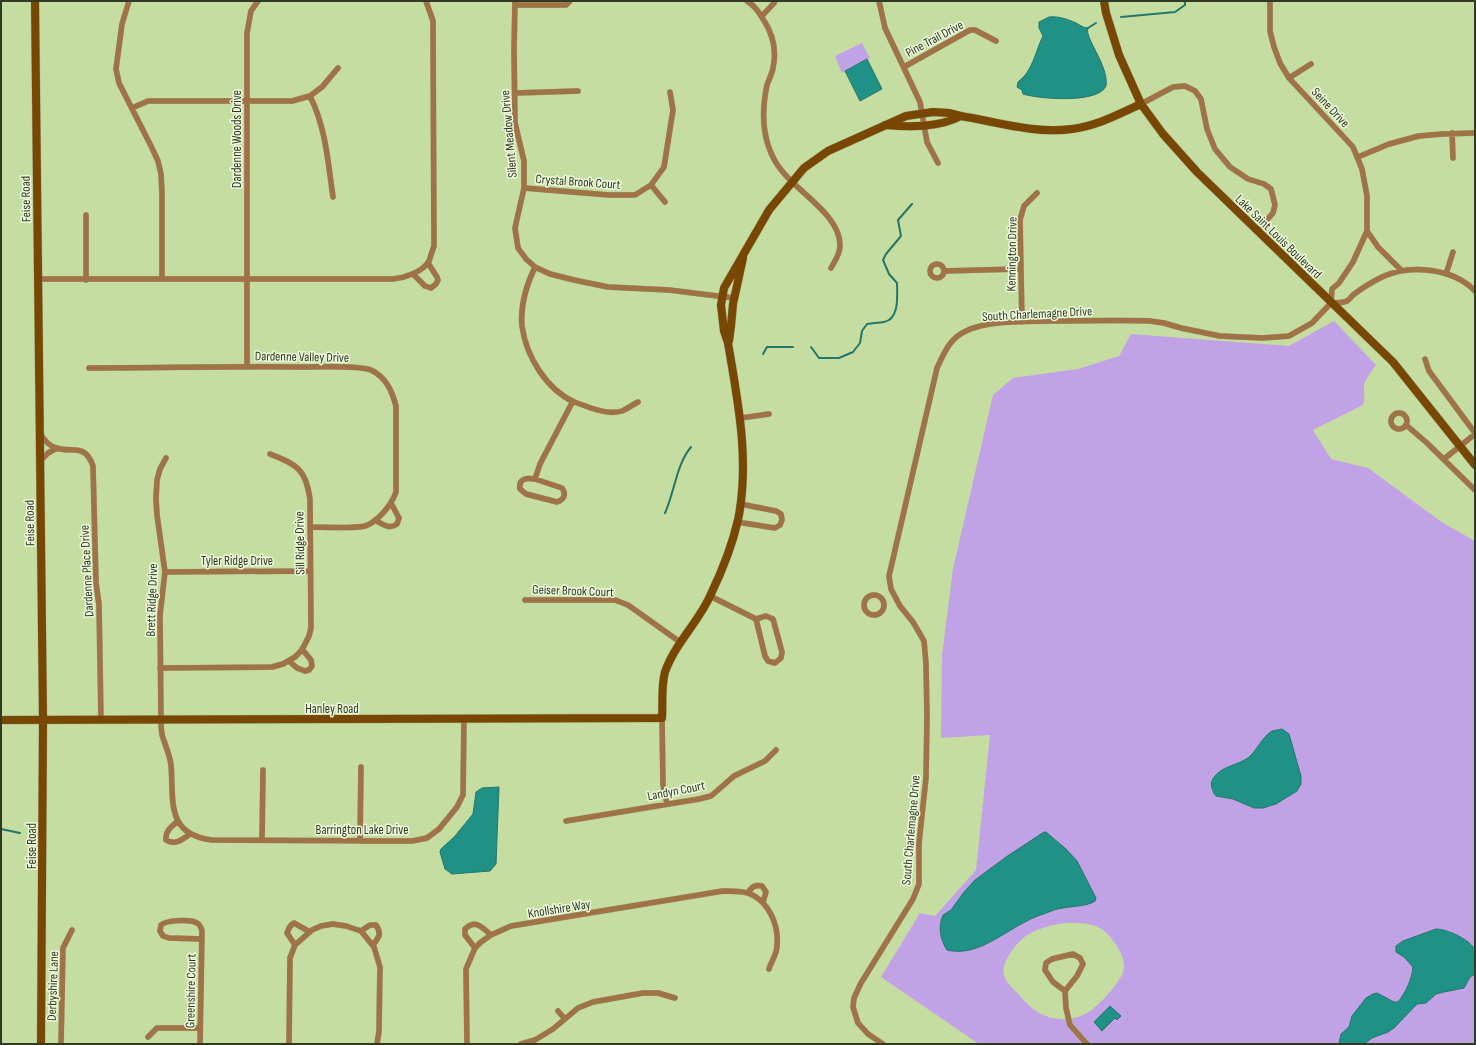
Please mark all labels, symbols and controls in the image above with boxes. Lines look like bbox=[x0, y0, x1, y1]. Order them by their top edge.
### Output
street label: Pine Trail Drive bbox=[903, 17, 966, 61]
street label: Seine Drive bbox=[1308, 84, 1353, 131]
street label: Silent Meadow Drive bbox=[497, 89, 521, 178]
street label: Dardenne Woods Drive bbox=[229, 90, 245, 188]
street label: Crystal Brook Court bbox=[535, 171, 621, 193]
street label: Feise Road bbox=[18, 176, 34, 222]
street label: Lake Saint Louis Boulevard bbox=[1232, 191, 1325, 282]
street label: Kennington Drive bbox=[1003, 217, 1021, 292]
street label: South Charlemagne Drive bbox=[982, 303, 1093, 325]
street label: Dardenne Valley Drive bbox=[255, 348, 349, 366]
street label: Feise Road bbox=[22, 500, 38, 546]
street label: Sill Ridge Drive bbox=[291, 511, 309, 575]
street label: Dardenne Place Drive bbox=[77, 525, 97, 617]
street label: Tyler Ridge Drive bbox=[201, 553, 273, 569]
street label: Brett Ridge Drive bbox=[143, 563, 161, 637]
street label: Geiser Brook Court bbox=[532, 582, 614, 600]
street label: Hanley Road bbox=[305, 701, 359, 717]
street label: South Charlemagne Drive bbox=[898, 774, 924, 886]
street label: Landyn Court bbox=[646, 778, 706, 804]
street label: Barrington Lake Drive bbox=[316, 822, 408, 838]
street label: Feise Road bbox=[24, 823, 40, 869]
street label: Knollshire Way bbox=[527, 896, 592, 922]
street label: Derbyshire Lane bbox=[44, 951, 62, 1021]
street label: Greenshire Court bbox=[182, 954, 200, 1028]

